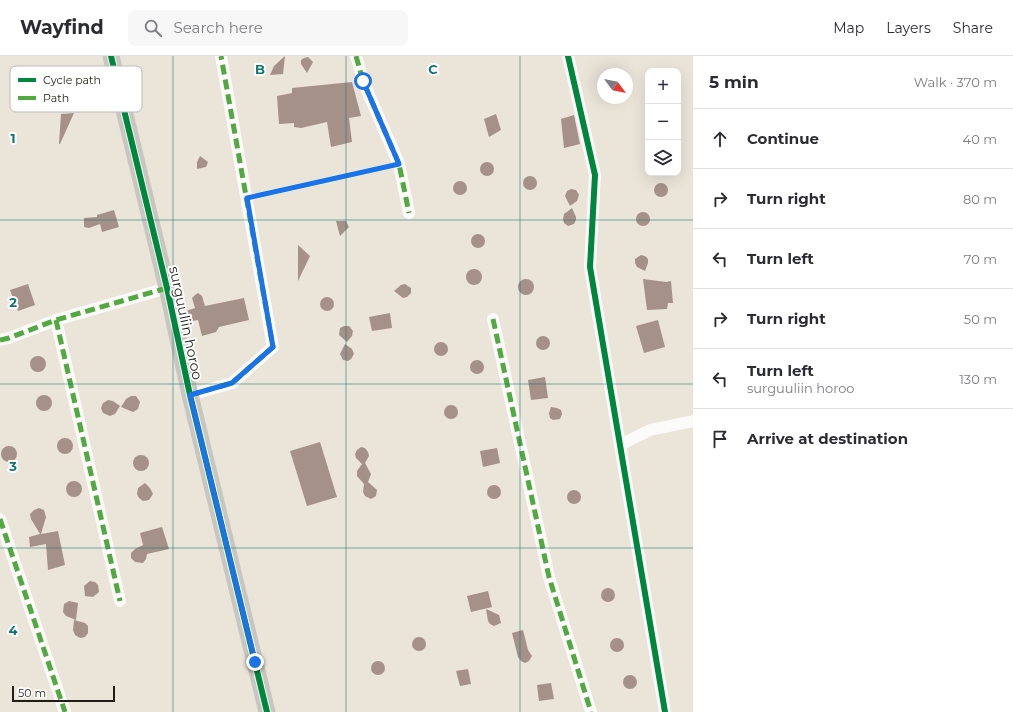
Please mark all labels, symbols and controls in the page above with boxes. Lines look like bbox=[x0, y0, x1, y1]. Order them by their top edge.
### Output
search box bbox=[128, 10, 408, 46]
text: Wayfind bbox=[20, 16, 104, 39]
icon: search bbox=[142, 17, 164, 39]
text: Search here bbox=[174, 18, 263, 37]
text: Map bbox=[833, 19, 864, 37]
text: Layers bbox=[886, 19, 931, 37]
text: Share bbox=[953, 19, 993, 37]
text: B bbox=[255, 61, 265, 77]
text: C bbox=[428, 61, 438, 77]
legend bbox=[10, 66, 142, 112]
north arrow bbox=[597, 68, 633, 104]
map controls bbox=[645, 68, 681, 176]
button: + bbox=[645, 68, 681, 104]
route start bbox=[354, 72, 372, 90]
text: 5 min bbox=[709, 72, 759, 92]
text: Cycle path bbox=[43, 73, 101, 87]
text: Walk · 370 m bbox=[914, 74, 997, 90]
text: Path bbox=[43, 91, 69, 105]
button: − bbox=[645, 104, 681, 140]
icon: ahead bbox=[709, 128, 731, 150]
text: Continue bbox=[747, 129, 819, 148]
text: 1 bbox=[10, 130, 16, 146]
text: 40 m bbox=[963, 131, 997, 147]
button: layers bbox=[645, 140, 681, 176]
icon: right bbox=[709, 188, 731, 210]
text: Turn right bbox=[747, 189, 826, 208]
text: 80 m bbox=[963, 191, 997, 207]
icon: left bbox=[709, 248, 731, 270]
text: Turn left bbox=[747, 249, 814, 268]
text: 70 m bbox=[964, 251, 997, 267]
street label: surguuliin horoo bbox=[165, 265, 207, 382]
text: 2 bbox=[9, 294, 17, 310]
icon: right bbox=[709, 308, 731, 330]
text: Turn right bbox=[747, 309, 826, 328]
text: 50 m bbox=[964, 311, 997, 327]
text: Turn left bbox=[747, 361, 814, 380]
icon: left bbox=[709, 368, 731, 390]
text: 130 m bbox=[959, 371, 997, 387]
text: surguuliin horoo bbox=[747, 380, 854, 396]
icon: arrive bbox=[709, 428, 731, 450]
text: Arrive at destination bbox=[747, 429, 908, 448]
text: 3 bbox=[8, 458, 17, 474]
text: 4 bbox=[9, 622, 18, 638]
route end bbox=[246, 653, 264, 671]
scale bar bbox=[12, 684, 115, 703]
text: 50 m bbox=[18, 686, 46, 700]

